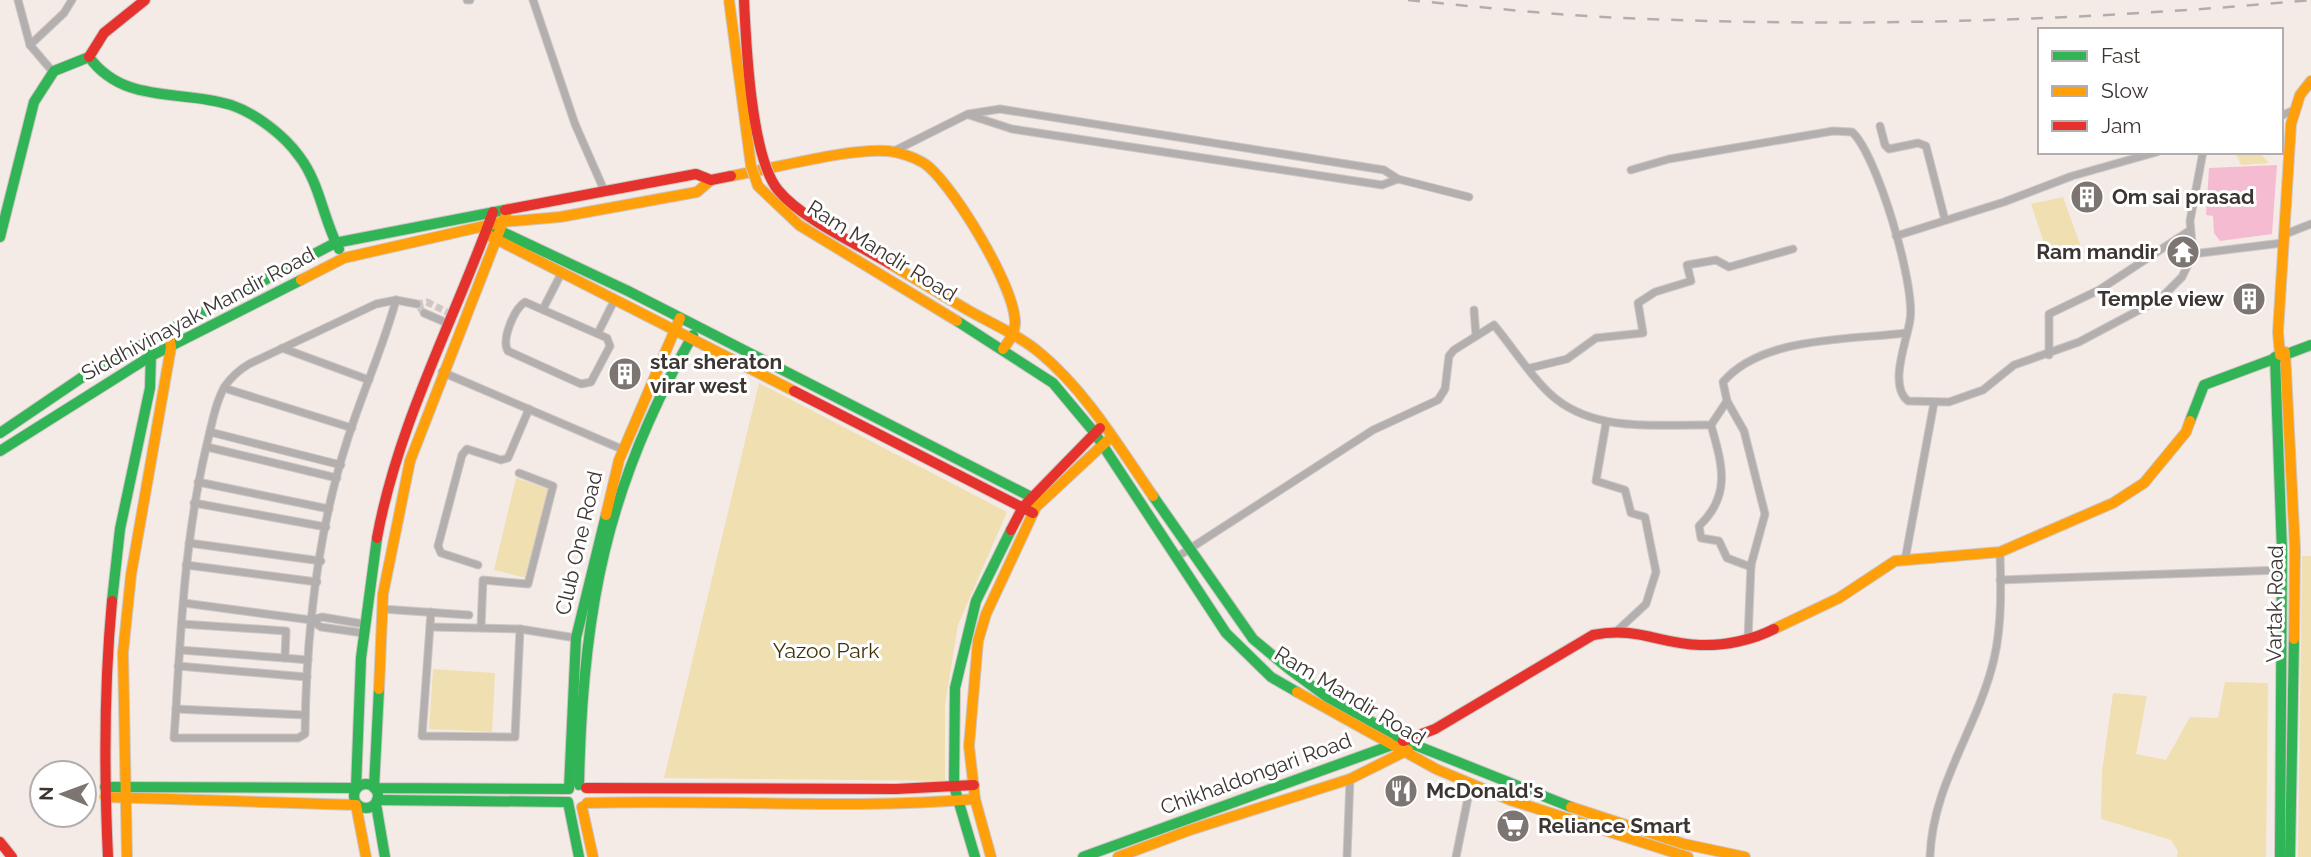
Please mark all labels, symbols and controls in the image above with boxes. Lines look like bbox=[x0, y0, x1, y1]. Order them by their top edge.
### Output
legend bbox=[2038, 28, 2283, 154]
text: Fast bbox=[2101, 43, 2141, 68]
text: Slow bbox=[2101, 78, 2149, 103]
text: Jam bbox=[2101, 113, 2142, 138]
building icon: Om sai prasad bbox=[2068, 178, 2106, 216]
place label: Om sai prasad bbox=[2112, 184, 2255, 209]
street label: Ram Mandir Road bbox=[803, 194, 962, 307]
temple icon: Ram mandir bbox=[2164, 233, 2202, 271]
place label: Ram mandir bbox=[2036, 239, 2158, 264]
street label: Siddhivinayak Mandir Road bbox=[77, 241, 319, 386]
building icon: Temple view bbox=[2230, 280, 2268, 318]
place label: Temple view bbox=[2097, 286, 2224, 311]
place label: star sheraton virar west bbox=[650, 349, 782, 398]
building icon: star sheraton virar west bbox=[606, 355, 644, 393]
street label: Club One Road bbox=[550, 469, 607, 617]
street label: Vartak Road bbox=[2261, 545, 2288, 663]
park label: Yazoo Park bbox=[773, 638, 879, 663]
street label: Ram Mandir Road bbox=[1270, 641, 1430, 751]
street label: Chikhaldongari Road bbox=[1157, 727, 1355, 820]
north arrow bbox=[28, 759, 98, 829]
restaurant icon: McDonald's bbox=[1382, 772, 1420, 810]
place label: McDonald's bbox=[1426, 778, 1544, 803]
text: N bbox=[35, 786, 57, 801]
supermarket icon: Reliance Smart bbox=[1494, 807, 1532, 845]
place label: Reliance Smart bbox=[1538, 813, 1691, 838]

